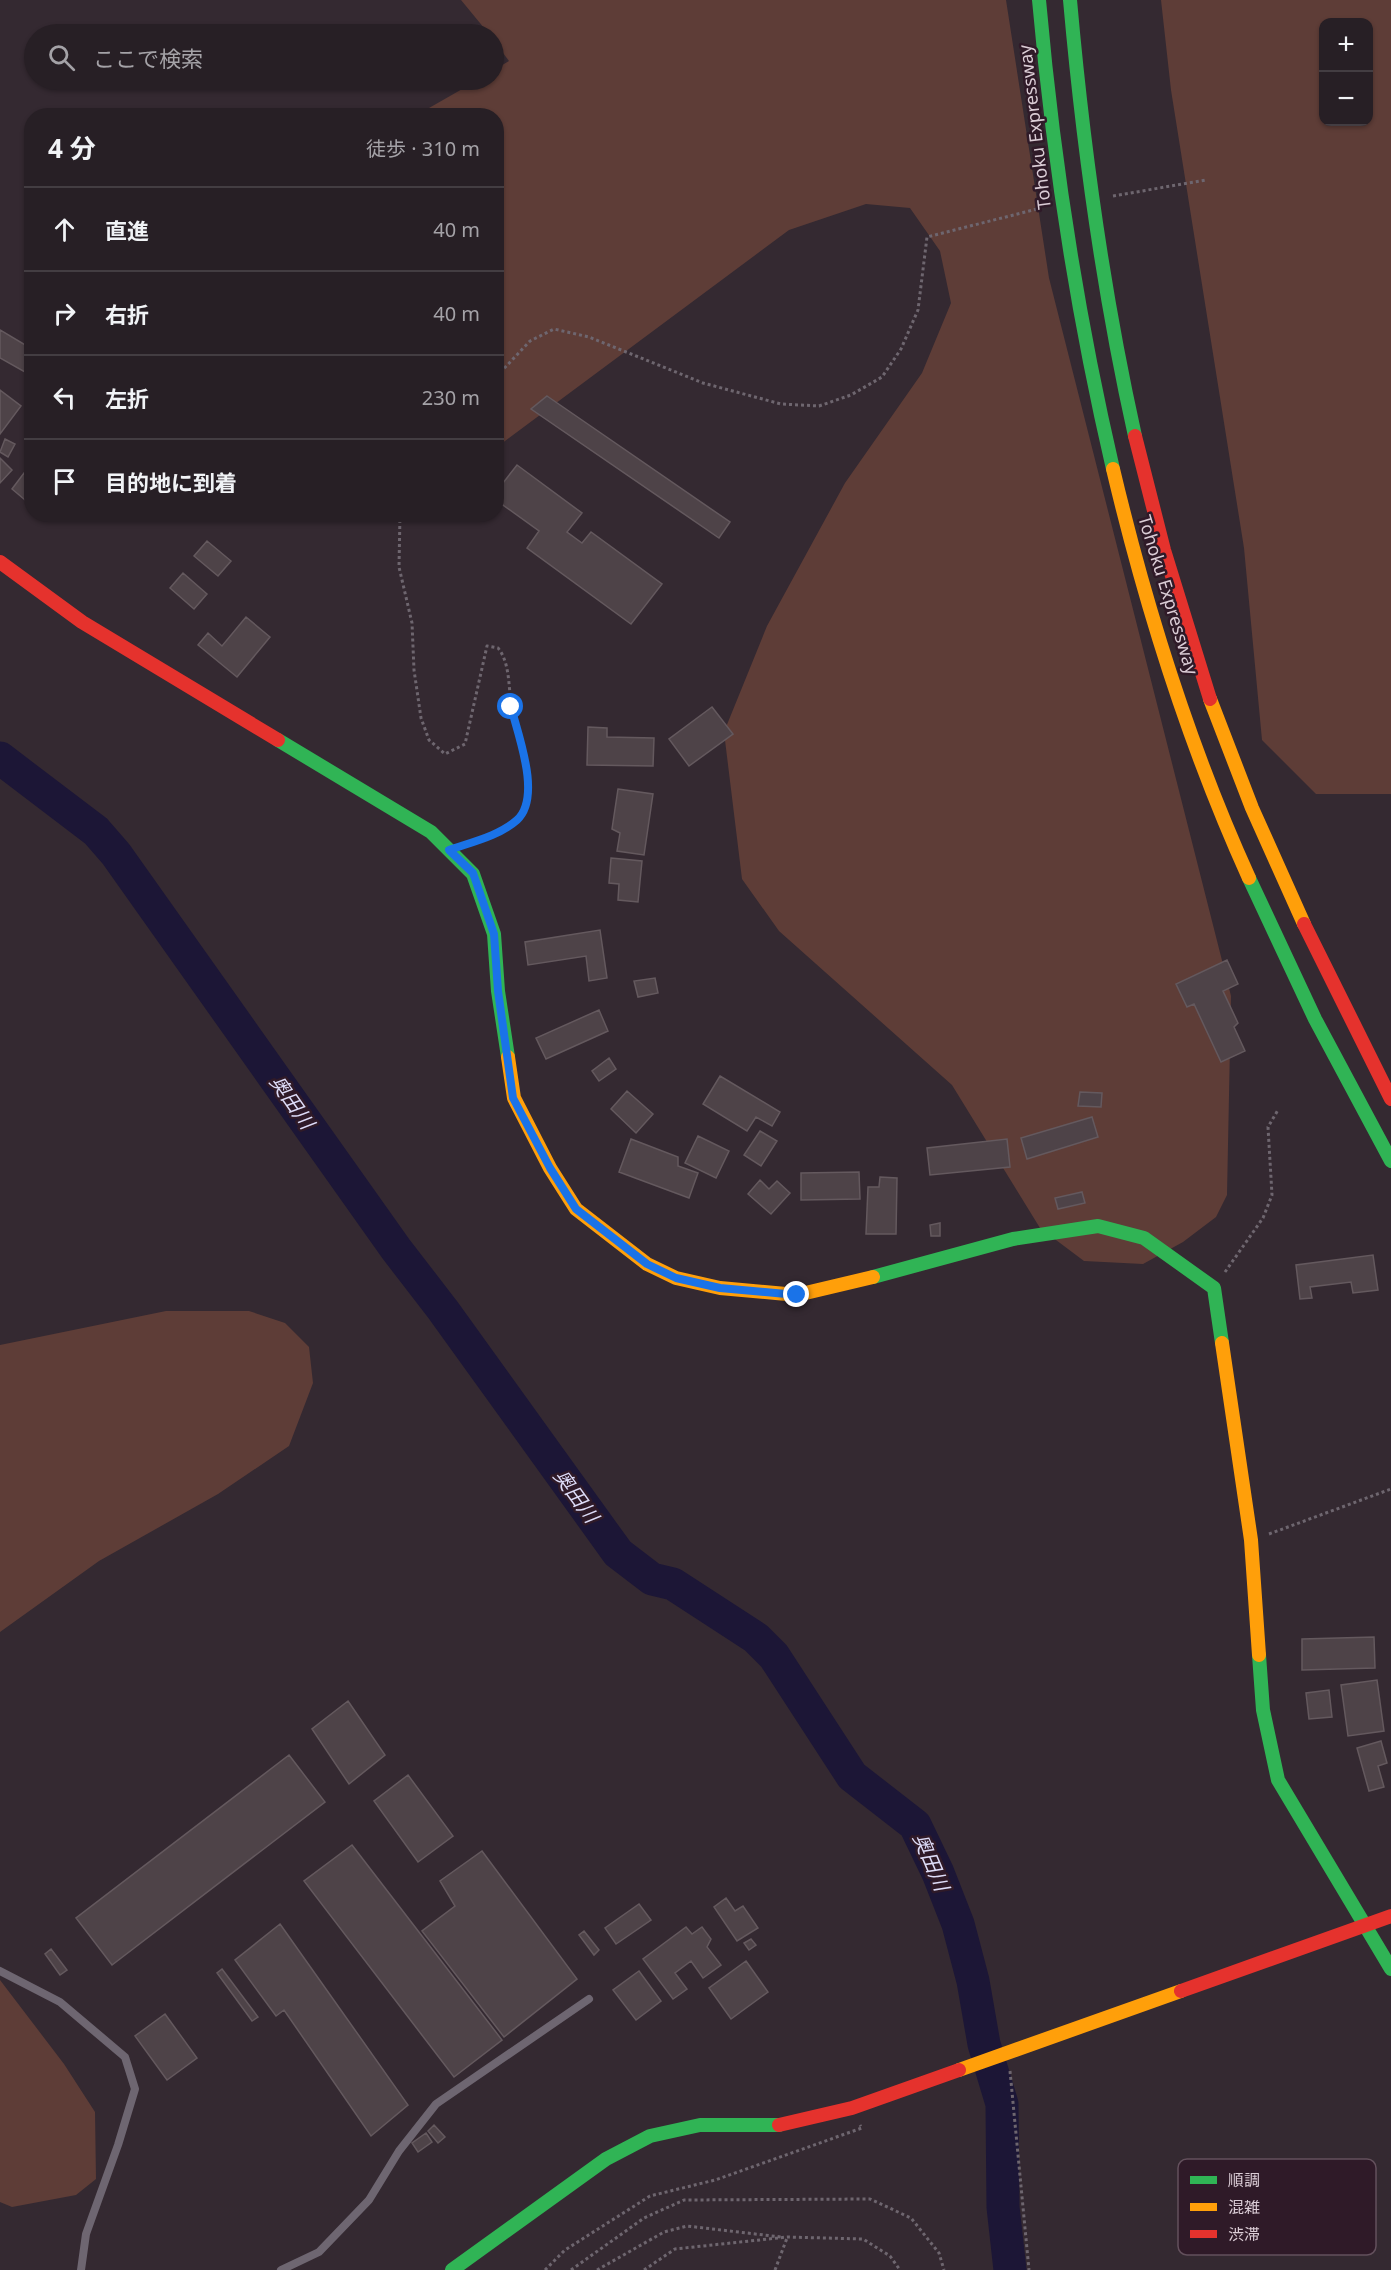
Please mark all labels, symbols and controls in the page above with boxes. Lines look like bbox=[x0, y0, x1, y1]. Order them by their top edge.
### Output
map controls bbox=[1319, 18, 1373, 126]
button: + bbox=[1319, 18, 1373, 72]
search box bbox=[24, 24, 504, 90]
icon: search bbox=[45, 41, 78, 74]
text: ここで検索 bbox=[93, 43, 203, 73]
street label: Tohoku Expressway bbox=[1012, 43, 1056, 211]
button: − bbox=[1319, 72, 1373, 126]
text: 4 分 bbox=[48, 130, 96, 166]
text: 徒歩 · 310 m bbox=[366, 135, 480, 162]
icon: ahead bbox=[48, 213, 81, 246]
text: 直進 bbox=[105, 215, 149, 245]
text: 40 m bbox=[433, 216, 480, 243]
icon: right bbox=[48, 297, 81, 330]
text: 右折 bbox=[105, 299, 149, 329]
text: 40 m bbox=[433, 300, 480, 327]
icon: left bbox=[48, 381, 81, 414]
text: 左折 bbox=[105, 383, 149, 413]
text: 230 m bbox=[422, 384, 480, 411]
icon: arrive bbox=[48, 465, 81, 498]
text: 目的地に到着 bbox=[105, 467, 237, 497]
street label: Tohoku Expressway bbox=[1133, 512, 1205, 678]
route start bbox=[497, 693, 523, 719]
water label: 奥田川 bbox=[264, 1069, 322, 1136]
route end bbox=[783, 1281, 809, 1307]
water label: 奥田川 bbox=[548, 1464, 606, 1530]
water label: 奥田川 bbox=[907, 1829, 956, 1897]
legend bbox=[1178, 2159, 1376, 2255]
text: 順調 bbox=[1228, 2169, 1260, 2191]
text: 混雑 bbox=[1228, 2196, 1260, 2218]
text: 渋滞 bbox=[1228, 2223, 1260, 2245]

